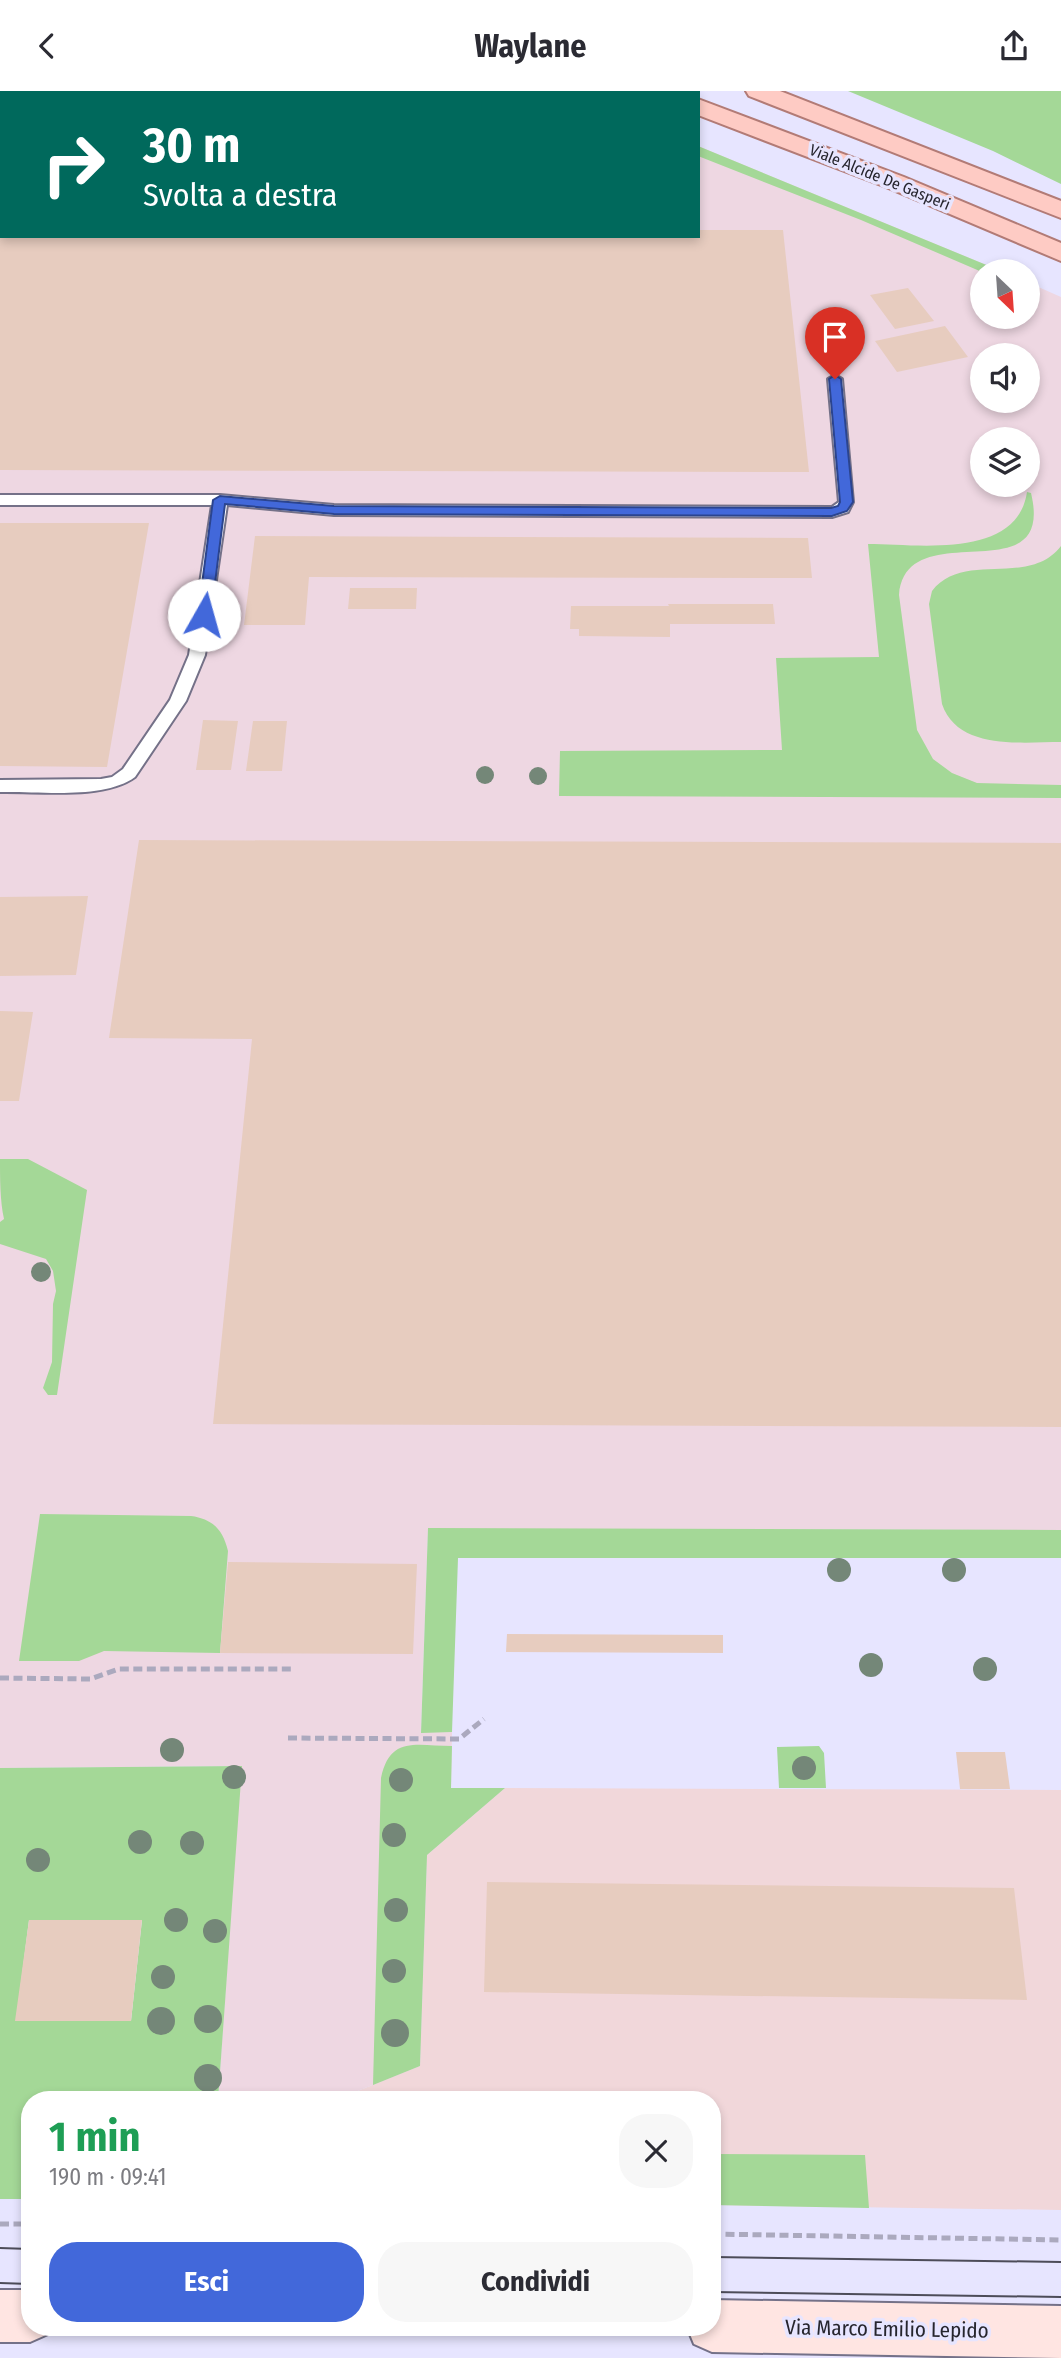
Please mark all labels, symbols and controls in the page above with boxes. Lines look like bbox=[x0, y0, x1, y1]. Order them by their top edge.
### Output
icon: back bbox=[28, 27, 66, 65]
text: Waylane bbox=[475, 27, 586, 65]
icon: share bbox=[995, 27, 1033, 65]
text: 30 m bbox=[143, 116, 241, 175]
icon: right bbox=[28, 119, 119, 210]
street label: Viale Alcide De Gasperi bbox=[807, 140, 953, 214]
text: Svolta a destra bbox=[143, 176, 338, 214]
north arrow bbox=[970, 259, 1040, 329]
map controls bbox=[970, 259, 1040, 497]
pin bbox=[805, 307, 865, 379]
icon: arrive bbox=[816, 318, 854, 356]
button: sound bbox=[970, 343, 1040, 413]
button: layers bbox=[970, 427, 1040, 497]
position arrow bbox=[167, 578, 241, 652]
text: 1 min bbox=[49, 2112, 140, 2162]
button: close bbox=[619, 2114, 693, 2188]
text: 190 m · 09:41 bbox=[49, 2163, 167, 2191]
button: Esci bbox=[49, 2242, 364, 2322]
button: Condividi bbox=[378, 2242, 693, 2322]
street label: Via Marco Emilio Lepido bbox=[785, 2314, 989, 2344]

